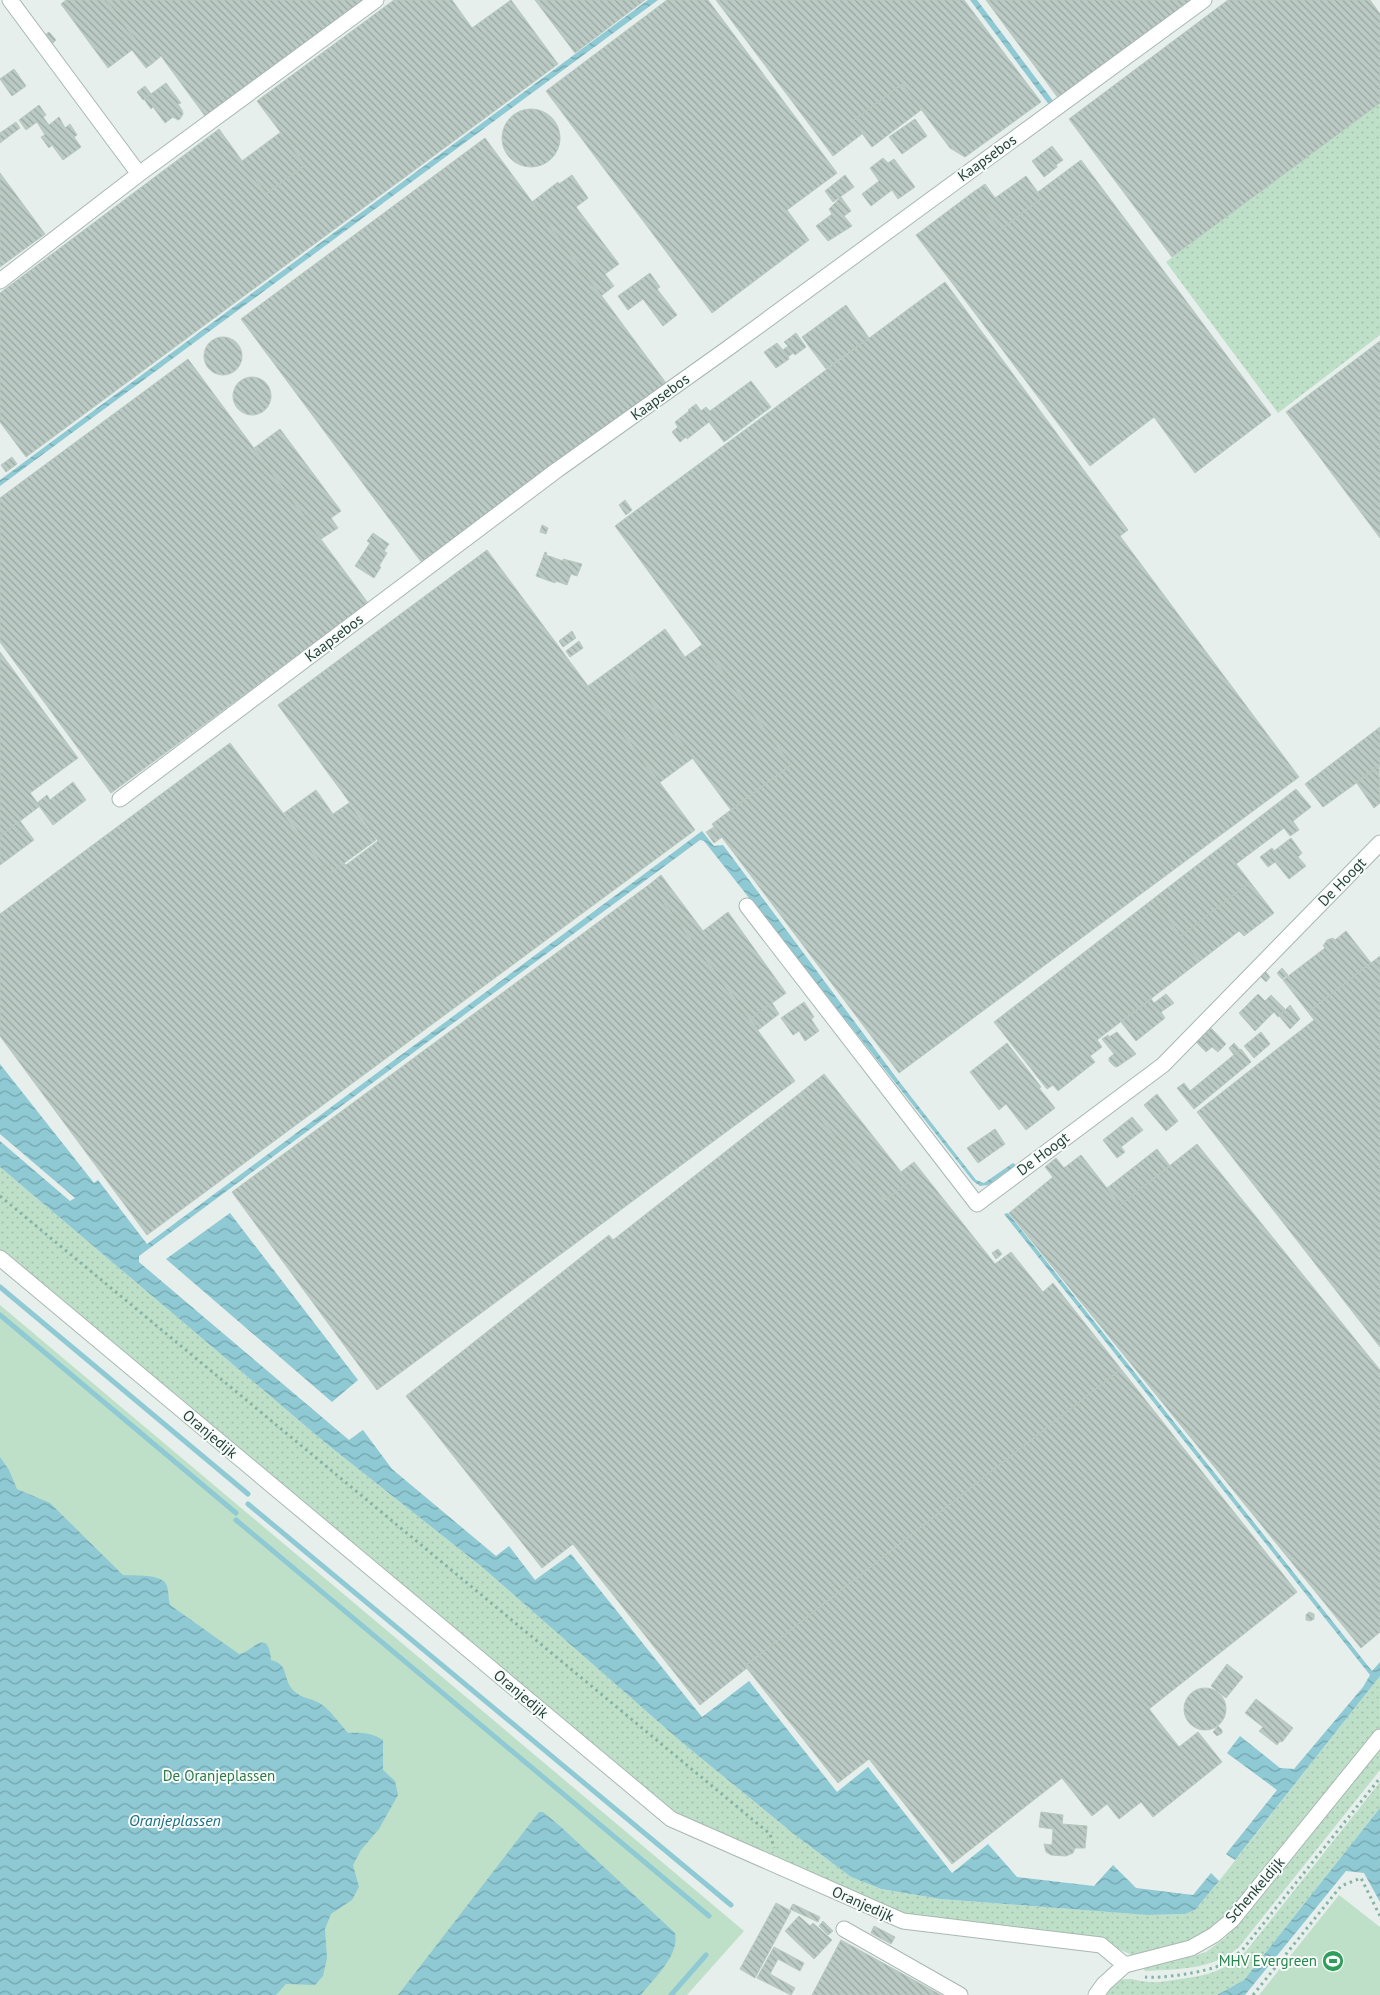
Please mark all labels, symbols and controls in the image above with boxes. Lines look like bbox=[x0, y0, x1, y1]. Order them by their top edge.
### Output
street label: Kaapsebos bbox=[954, 130, 1020, 185]
street label: Kaapsebos bbox=[627, 369, 693, 424]
street label: Kaapsebos bbox=[301, 610, 367, 666]
street label: De Hoogt bbox=[1314, 853, 1370, 910]
street label: De Hoogt bbox=[1013, 1128, 1073, 1179]
street label: Oranjedijk bbox=[179, 1405, 242, 1463]
street label: Oranjedijk bbox=[490, 1665, 553, 1723]
park label: De Oranjeplassen bbox=[163, 1766, 275, 1785]
water label: Oranjeplassen bbox=[129, 1810, 221, 1830]
street label: Schenkeldijk bbox=[1221, 1852, 1289, 1926]
street label: Oranjedijk bbox=[829, 1881, 898, 1926]
sports icon: MHV Evergreen bbox=[1321, 1949, 1345, 1973]
place label: MHV Evergreen bbox=[1219, 1951, 1317, 1970]

